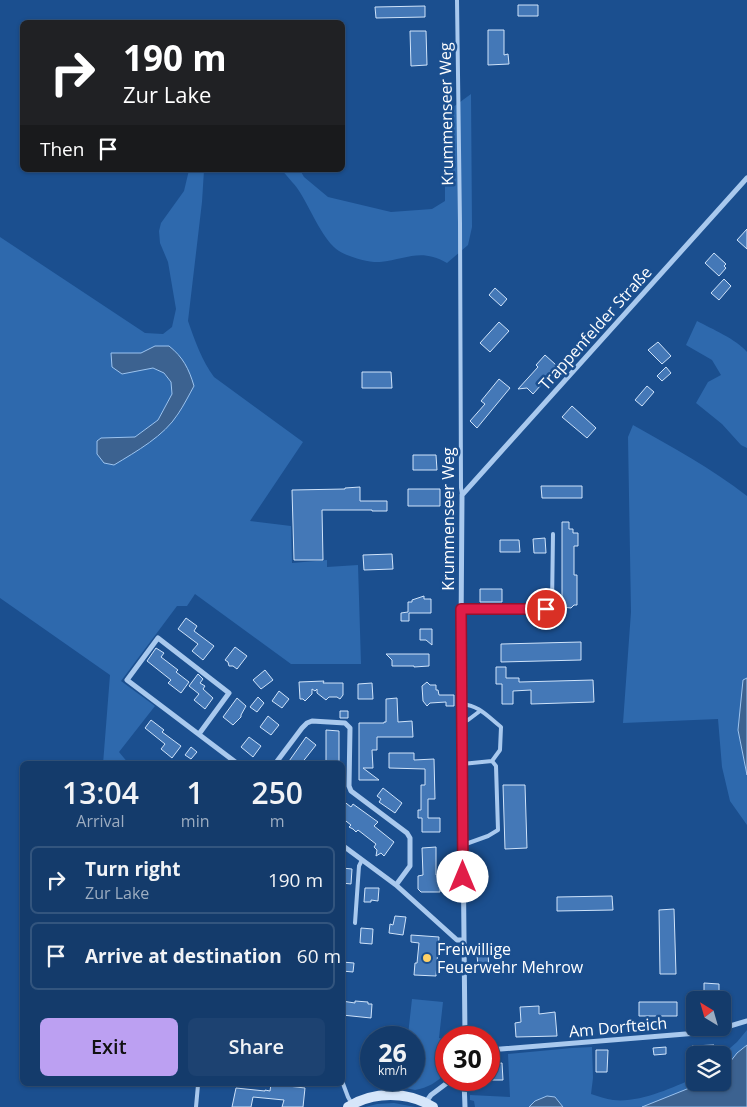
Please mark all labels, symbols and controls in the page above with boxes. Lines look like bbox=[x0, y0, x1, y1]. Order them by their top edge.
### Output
text: 190 m bbox=[123, 34, 227, 81]
icon: right bbox=[40, 40, 105, 105]
street label: Krummenseer Weg bbox=[434, 42, 458, 186]
text: Zur Lake bbox=[123, 79, 211, 109]
icon: arrive bbox=[94, 135, 122, 163]
text: Then bbox=[40, 136, 84, 162]
street label: Trappenfelder Straße bbox=[534, 261, 656, 395]
street label: Krummenseer Weg bbox=[437, 447, 459, 591]
pin bbox=[525, 588, 567, 630]
icon: arrive bbox=[532, 595, 560, 623]
text: 13:04 bbox=[62, 772, 139, 813]
text: 1 bbox=[187, 772, 204, 813]
text: 250 bbox=[252, 772, 303, 813]
text: Arrival bbox=[76, 810, 125, 832]
text: min bbox=[181, 810, 210, 832]
text: m bbox=[270, 810, 285, 832]
position arrow bbox=[436, 850, 488, 902]
text: Turn right bbox=[85, 856, 180, 882]
icon: right bbox=[42, 866, 70, 894]
text: 190 m bbox=[268, 867, 323, 893]
text: Zur Lake bbox=[85, 882, 149, 904]
place label: Freiwillige Feuerwehr Mehrow bbox=[437, 938, 584, 978]
icon: arrive bbox=[42, 942, 70, 970]
text: Arrive at destination bbox=[85, 943, 282, 969]
text: 60 m bbox=[297, 943, 341, 969]
marker: Freiwillige Feuerwehr Mehrow bbox=[421, 952, 433, 964]
north arrow bbox=[686, 991, 731, 1036]
map controls bbox=[686, 991, 731, 1091]
street label: Am Dorfteich bbox=[568, 1012, 668, 1042]
button: Exit bbox=[40, 1018, 178, 1076]
button: Share bbox=[188, 1018, 325, 1076]
speed limit sign: 30 bbox=[435, 1026, 500, 1091]
text: 26 bbox=[378, 1035, 407, 1069]
button: layers bbox=[686, 1046, 731, 1091]
text: km/h bbox=[378, 1062, 407, 1079]

